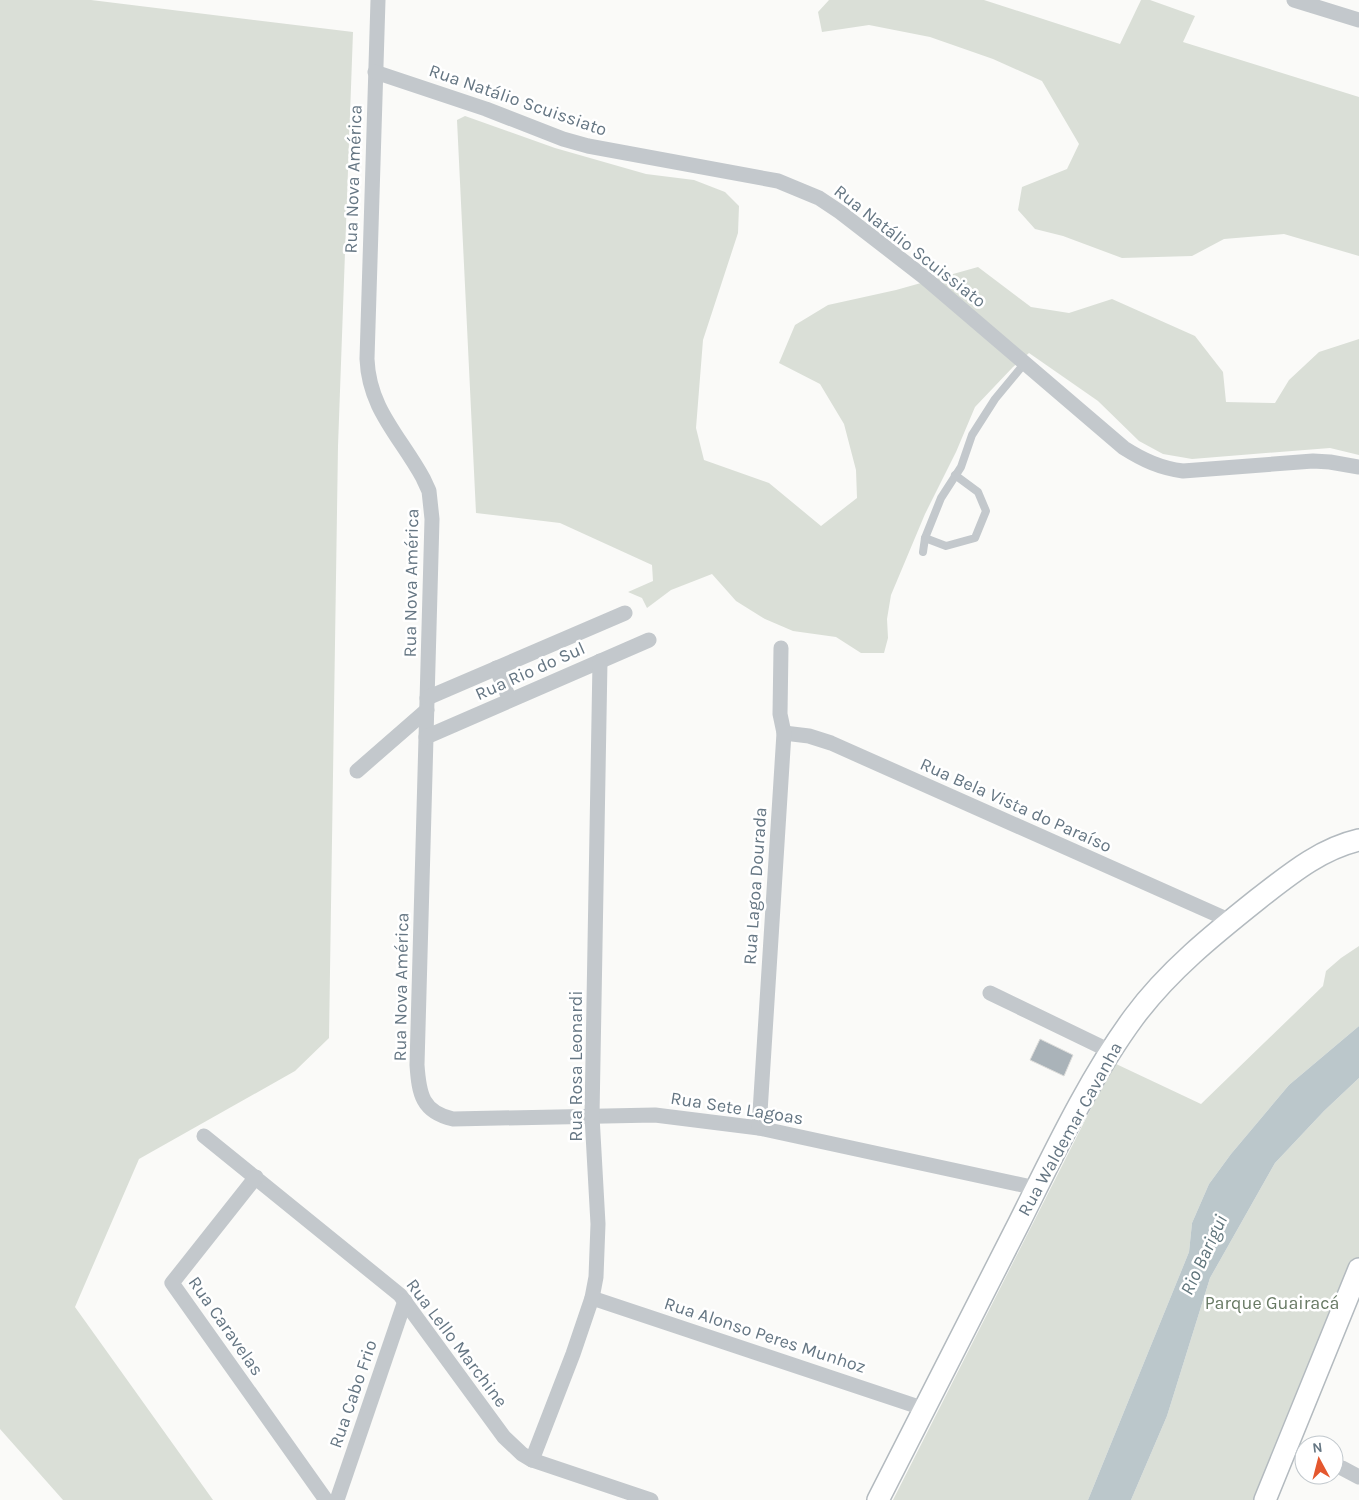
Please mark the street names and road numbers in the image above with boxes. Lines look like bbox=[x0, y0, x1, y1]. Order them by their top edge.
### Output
street label: Rua Natálio Scuissiato bbox=[426, 59, 610, 141]
street label: Rua Nova América bbox=[339, 104, 367, 254]
street label: Rua Natálio Scuissiato bbox=[830, 180, 990, 312]
street label: Rua Nova América bbox=[399, 508, 423, 658]
street label: Rua Rio do Sul bbox=[472, 637, 588, 705]
street label: Rua Bela Vista do Paraíso bbox=[917, 753, 1115, 857]
street label: Rua Lagoa Dourada bbox=[739, 806, 771, 966]
street label: Rua Nova América bbox=[389, 912, 413, 1062]
street label: Rua Rosa Leonardi bbox=[565, 990, 587, 1142]
street label: Rua Waldemar Cavanha bbox=[1013, 1038, 1127, 1220]
street label: Rua Sete Lagoas bbox=[669, 1087, 805, 1129]
street label: Rua Caravelas bbox=[184, 1272, 268, 1380]
street label: Rua Lello Marchine bbox=[401, 1274, 513, 1412]
street label: Rua Alonso Peres Munhoz bbox=[661, 1292, 869, 1378]
street label: Rua Cabo Frio bbox=[324, 1337, 382, 1451]

